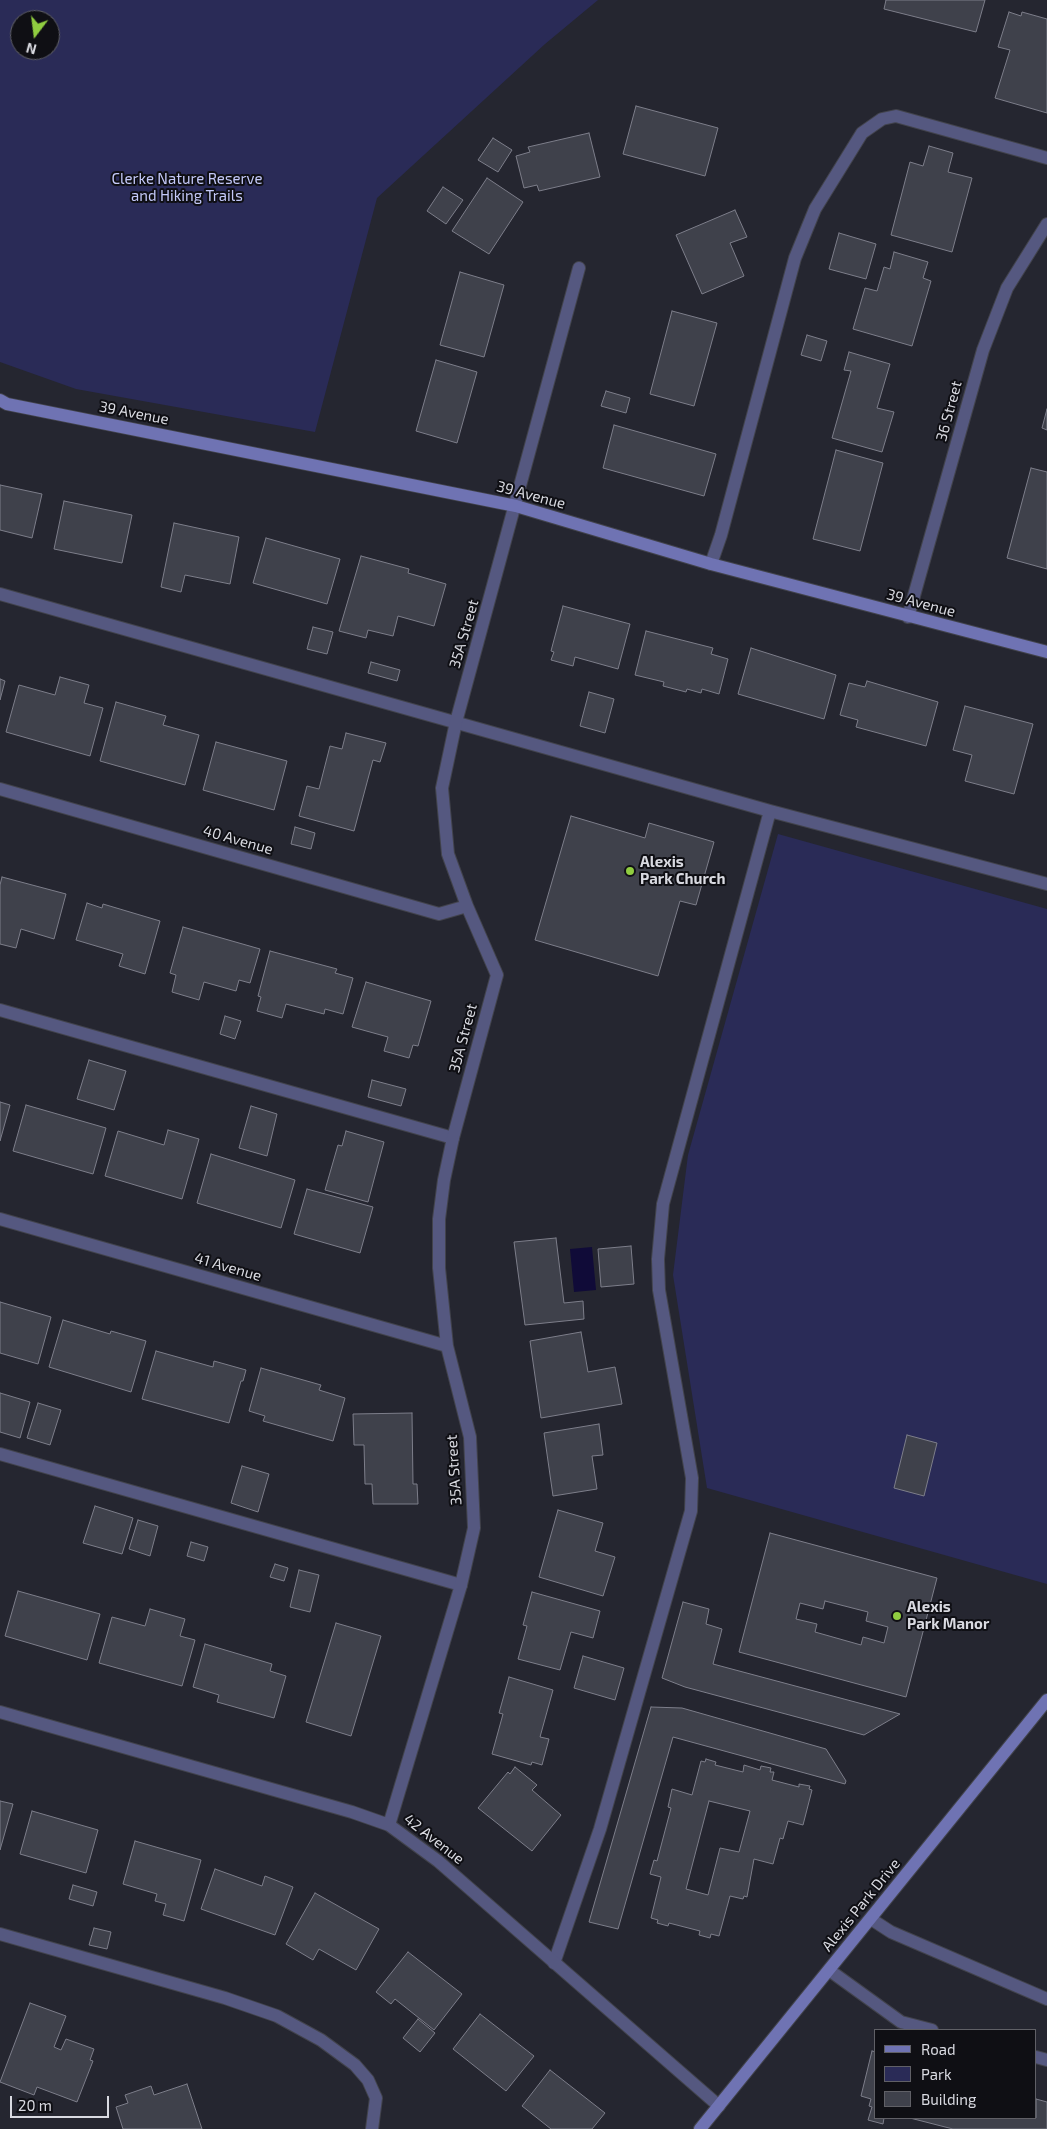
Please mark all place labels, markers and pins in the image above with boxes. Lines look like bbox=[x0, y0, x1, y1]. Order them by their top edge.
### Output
place label: Alexis Park Church bbox=[640, 853, 725, 888]
marker: Alexis Park Church bbox=[624, 865, 636, 877]
place label: Alexis Park Manor bbox=[907, 1598, 989, 1633]
marker: Alexis Park Manor bbox=[891, 1610, 903, 1622]

